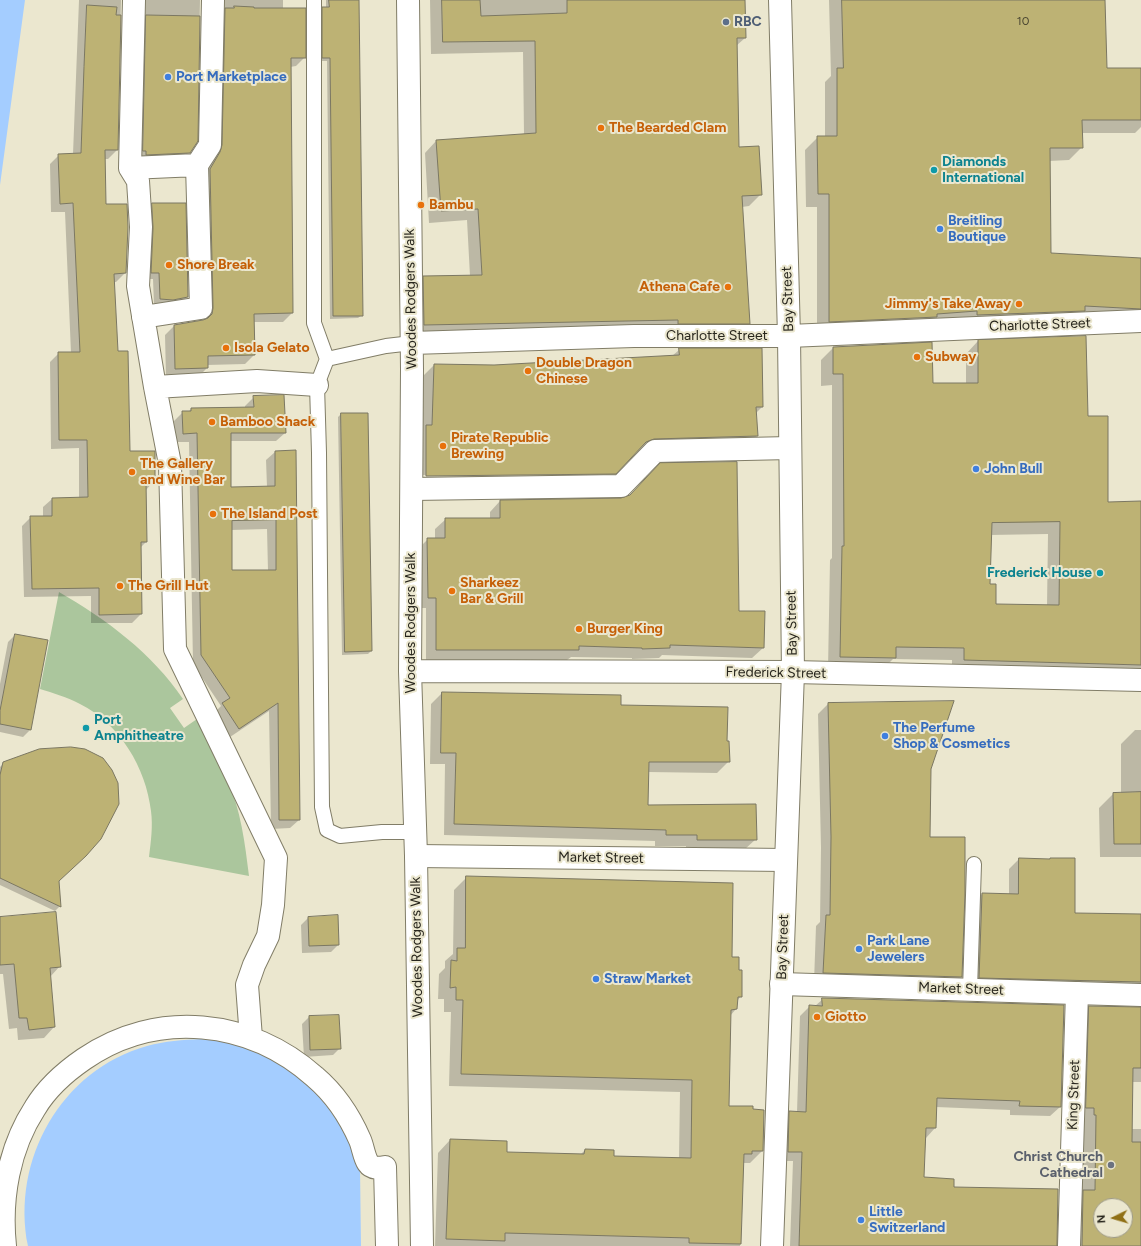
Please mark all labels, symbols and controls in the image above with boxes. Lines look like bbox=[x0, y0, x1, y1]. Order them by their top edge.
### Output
place label: RBC bbox=[734, 14, 762, 30]
house number: 10 bbox=[1017, 14, 1029, 28]
marker: RBC bbox=[721, 17, 731, 27]
place label: Port Marketplace bbox=[176, 69, 287, 85]
marker: Port Marketplace bbox=[163, 72, 173, 82]
place label: The Bearded Clam bbox=[609, 120, 726, 136]
marker: The Bearded Clam bbox=[596, 123, 606, 133]
place label: Diamonds International bbox=[942, 154, 1024, 186]
marker: Diamonds International bbox=[929, 165, 939, 175]
place label: Bambu bbox=[429, 197, 474, 213]
marker: Bambu bbox=[416, 200, 426, 210]
place label: Breitling Boutique bbox=[948, 213, 1006, 246]
marker: Breitling Boutique bbox=[935, 224, 945, 234]
street label: Woodes Rodgers Walk bbox=[401, 229, 421, 369]
place label: Shore Break bbox=[177, 257, 255, 273]
marker: Shore Break bbox=[164, 260, 174, 270]
street label: Bay Street bbox=[778, 266, 798, 332]
place label: Athena Cafe bbox=[639, 279, 720, 295]
marker: Athena Cafe bbox=[723, 282, 733, 292]
place label: Jimmy's Take Away bbox=[885, 296, 1011, 312]
marker: Jimmy's Take Away bbox=[1014, 299, 1024, 309]
street label: Charlotte Street bbox=[989, 315, 1091, 335]
street label: Charlotte Street bbox=[666, 328, 768, 344]
place label: Isola Gelato bbox=[234, 340, 310, 356]
marker: Isola Gelato bbox=[221, 343, 231, 353]
place label: Subway bbox=[925, 349, 976, 365]
marker: Subway bbox=[912, 352, 922, 362]
place label: Double Dragon Chinese bbox=[536, 355, 632, 388]
marker: Double Dragon Chinese bbox=[523, 366, 533, 376]
place label: Bamboo Shack bbox=[220, 414, 315, 430]
marker: Bamboo Shack bbox=[207, 417, 217, 427]
place label: Pirate Republic Brewing bbox=[451, 430, 549, 462]
marker: Pirate Republic Brewing bbox=[438, 441, 448, 451]
place label: The Gallery and Wine Bar bbox=[140, 456, 225, 488]
place label: John Bull bbox=[984, 461, 1043, 477]
marker: John Bull bbox=[971, 464, 981, 474]
marker: The Gallery and Wine Bar bbox=[127, 467, 137, 477]
place label: The Island Post bbox=[221, 506, 318, 522]
marker: The Island Post bbox=[208, 509, 218, 519]
street label: Woodes Rodgers Walk bbox=[403, 553, 419, 693]
place label: Frederick House bbox=[987, 565, 1092, 581]
marker: Frederick House bbox=[1095, 568, 1105, 578]
place label: Sharkeez Bar & Grill bbox=[460, 575, 523, 608]
place label: The Grill Hut bbox=[128, 578, 209, 594]
marker: The Grill Hut bbox=[115, 581, 125, 591]
marker: Sharkeez Bar & Grill bbox=[447, 586, 457, 596]
street label: Bay Street bbox=[783, 590, 801, 656]
place label: Burger King bbox=[587, 621, 663, 637]
marker: Burger King bbox=[574, 624, 584, 634]
street label: Frederick Street bbox=[726, 664, 826, 682]
place label: Port Amphitheatre bbox=[94, 712, 184, 744]
place label: The Perfume Shop & Cosmetics bbox=[893, 720, 1010, 752]
marker: Port Amphitheatre bbox=[81, 723, 91, 733]
marker: The Perfume Shop & Cosmetics bbox=[880, 731, 890, 741]
street label: Market Street bbox=[558, 849, 644, 867]
street label: Woodes Rodgers Walk bbox=[407, 877, 427, 1017]
street label: Bay Street bbox=[773, 914, 793, 980]
place label: Park Lane Jewelers bbox=[867, 933, 930, 966]
marker: Park Lane Jewelers bbox=[854, 944, 864, 954]
place label: Straw Market bbox=[604, 971, 691, 987]
marker: Straw Market bbox=[591, 974, 601, 984]
street label: Market Street bbox=[918, 979, 1004, 999]
place label: Giotto bbox=[825, 1009, 866, 1025]
marker: Giotto bbox=[812, 1012, 822, 1022]
street label: King Street bbox=[1064, 1059, 1084, 1131]
place label: Christ Church Cathedral bbox=[1013, 1149, 1103, 1182]
marker: Christ Church Cathedral bbox=[1106, 1160, 1116, 1170]
north arrow bbox=[1093, 1198, 1133, 1238]
place label: Little Switzerland bbox=[869, 1204, 945, 1236]
text: N bbox=[1095, 1214, 1108, 1224]
marker: Little Switzerland bbox=[856, 1215, 866, 1225]

